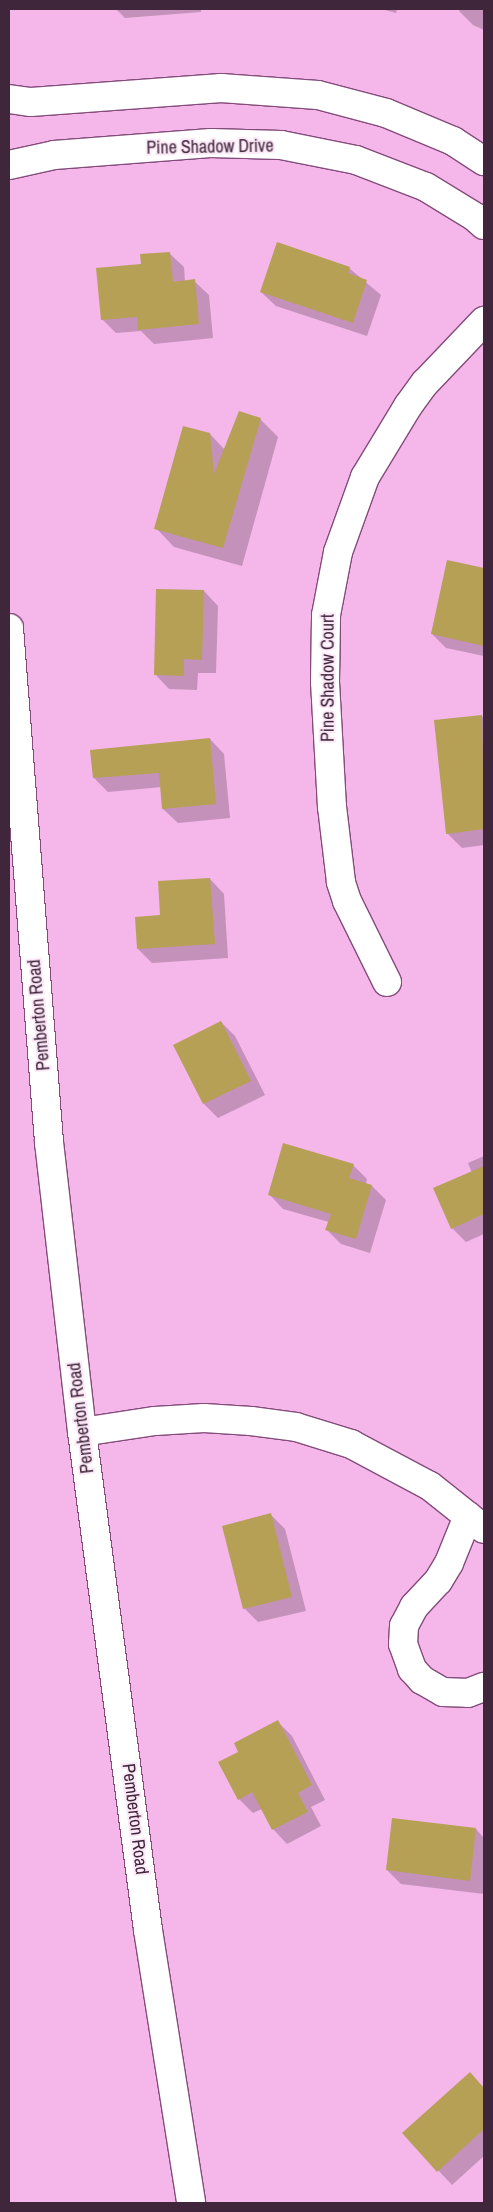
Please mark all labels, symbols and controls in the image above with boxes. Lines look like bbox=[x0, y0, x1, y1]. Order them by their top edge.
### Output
street label: Pine Shadow Drive bbox=[146, 135, 274, 159]
street label: Pine Shadow Court bbox=[317, 614, 339, 742]
street label: Pemberton Road bbox=[23, 958, 55, 1072]
street label: Pemberton Road bbox=[63, 1361, 99, 1475]
street label: Pemberton Road bbox=[117, 1762, 153, 1876]

